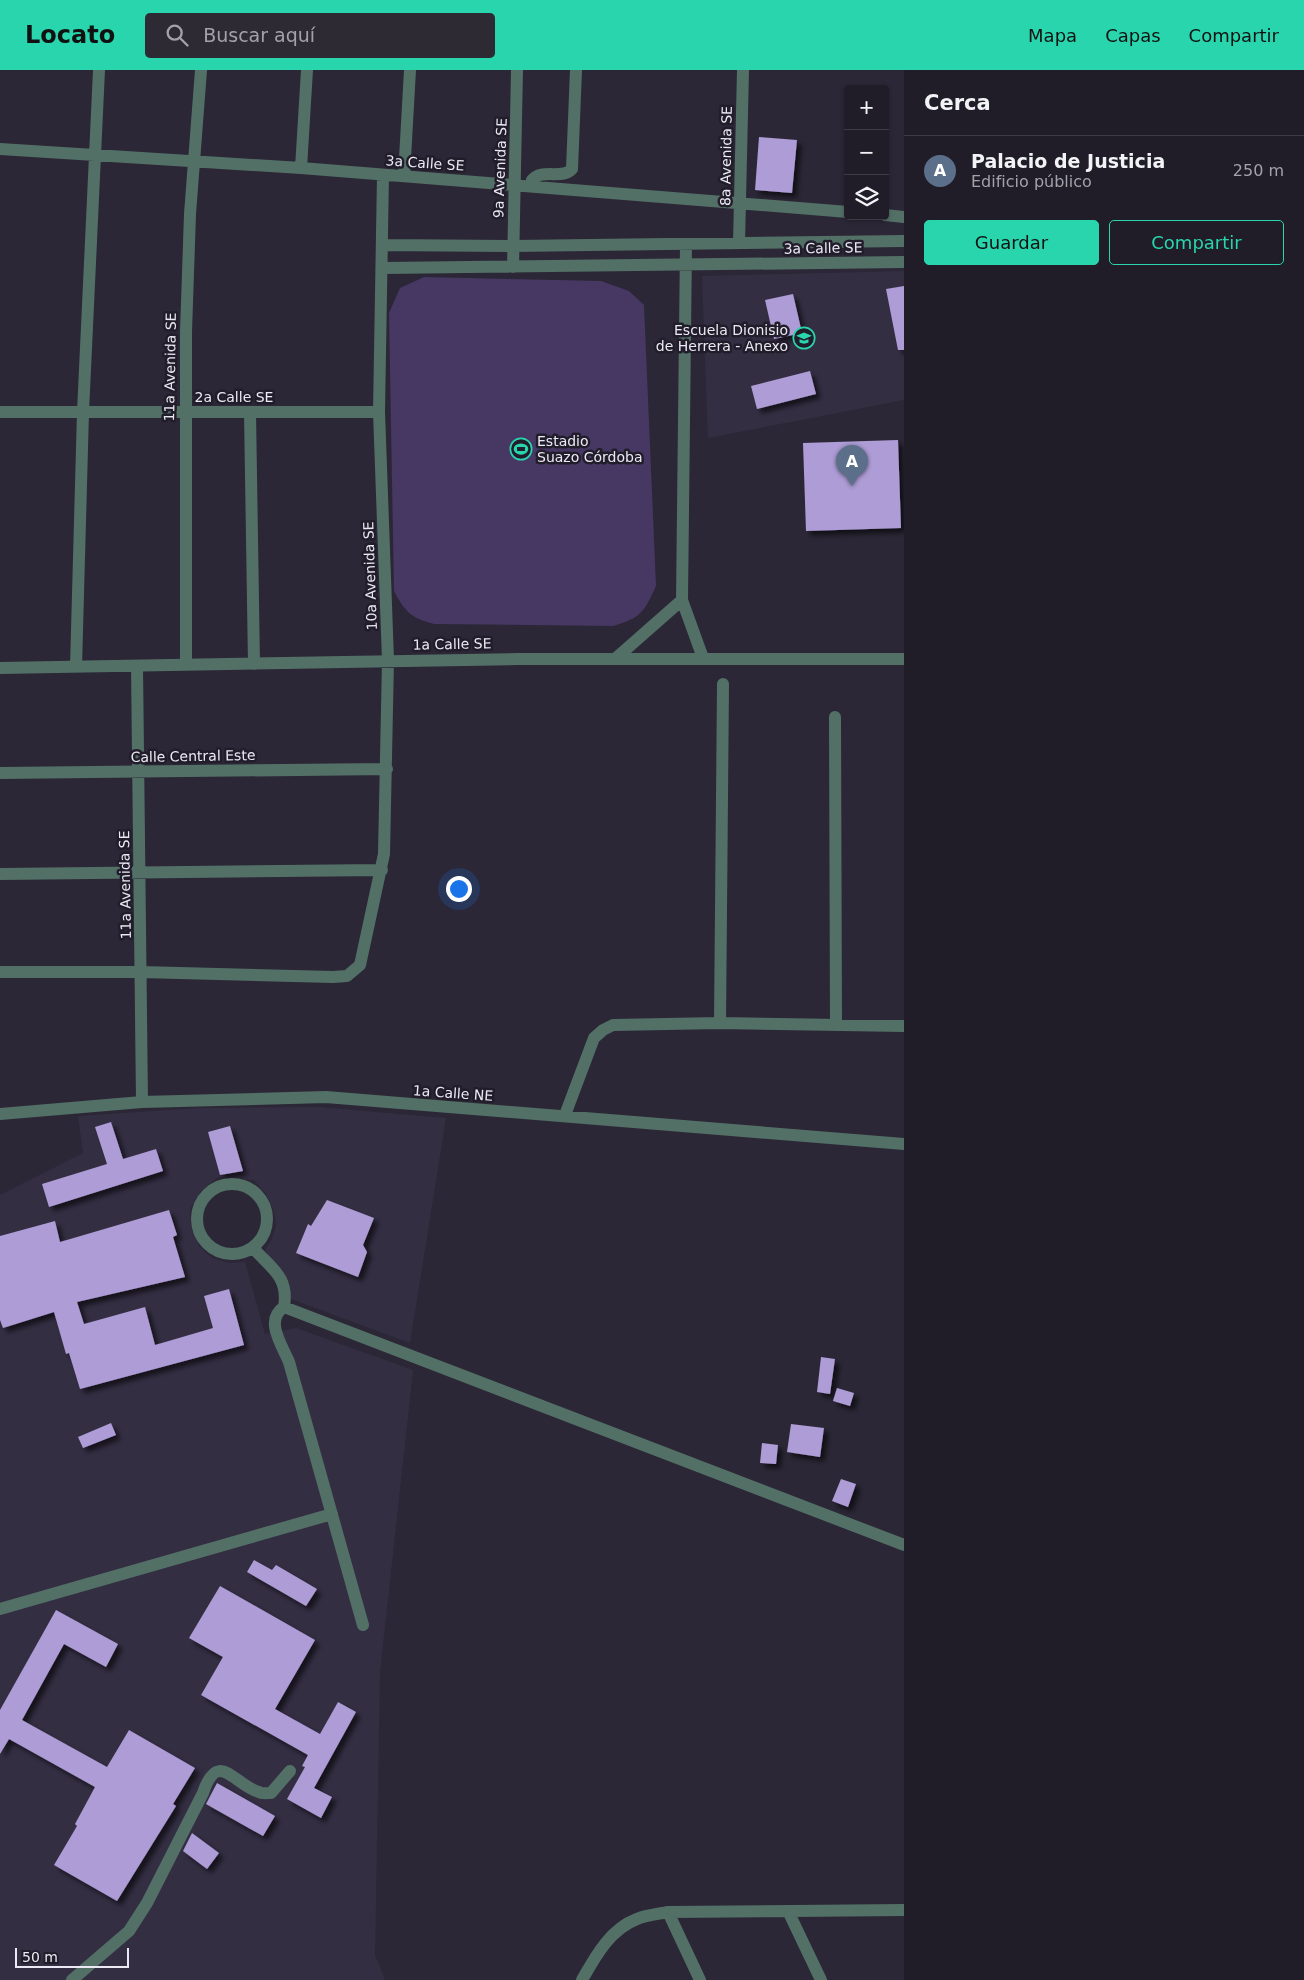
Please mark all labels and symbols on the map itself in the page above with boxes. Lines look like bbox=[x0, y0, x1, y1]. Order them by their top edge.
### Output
street label: 8a Avenida SE bbox=[717, 106, 735, 206]
street label: 9a Avenida SE bbox=[490, 118, 510, 218]
street label: 3a Calle SE bbox=[385, 152, 465, 174]
street label: 3a Calle SE bbox=[783, 239, 863, 257]
street label: 11a Avenida SE bbox=[161, 312, 179, 422]
place label: Escuela Dionisio de Herrera - Anexo bbox=[656, 322, 788, 354]
school or university icon: Escuela Dionisio de Herrera - Anexo bbox=[792, 326, 816, 350]
street label: 2a Calle SE bbox=[195, 389, 273, 405]
place label: Estadio Suazo Córdoba bbox=[537, 433, 642, 465]
sports icon: Estadio Suazo Córdoba bbox=[509, 437, 533, 461]
pin: A bbox=[836, 445, 868, 486]
street label: 10a Avenida SE bbox=[360, 521, 380, 631]
street label: 1a Calle SE bbox=[412, 635, 492, 653]
street label: Calle Central Este bbox=[130, 747, 256, 765]
street label: 11a Avenida SE bbox=[116, 830, 134, 940]
your location bbox=[446, 876, 472, 902]
street label: 1a Calle NE bbox=[412, 1082, 494, 1104]
scale bar bbox=[15, 1945, 129, 1968]

